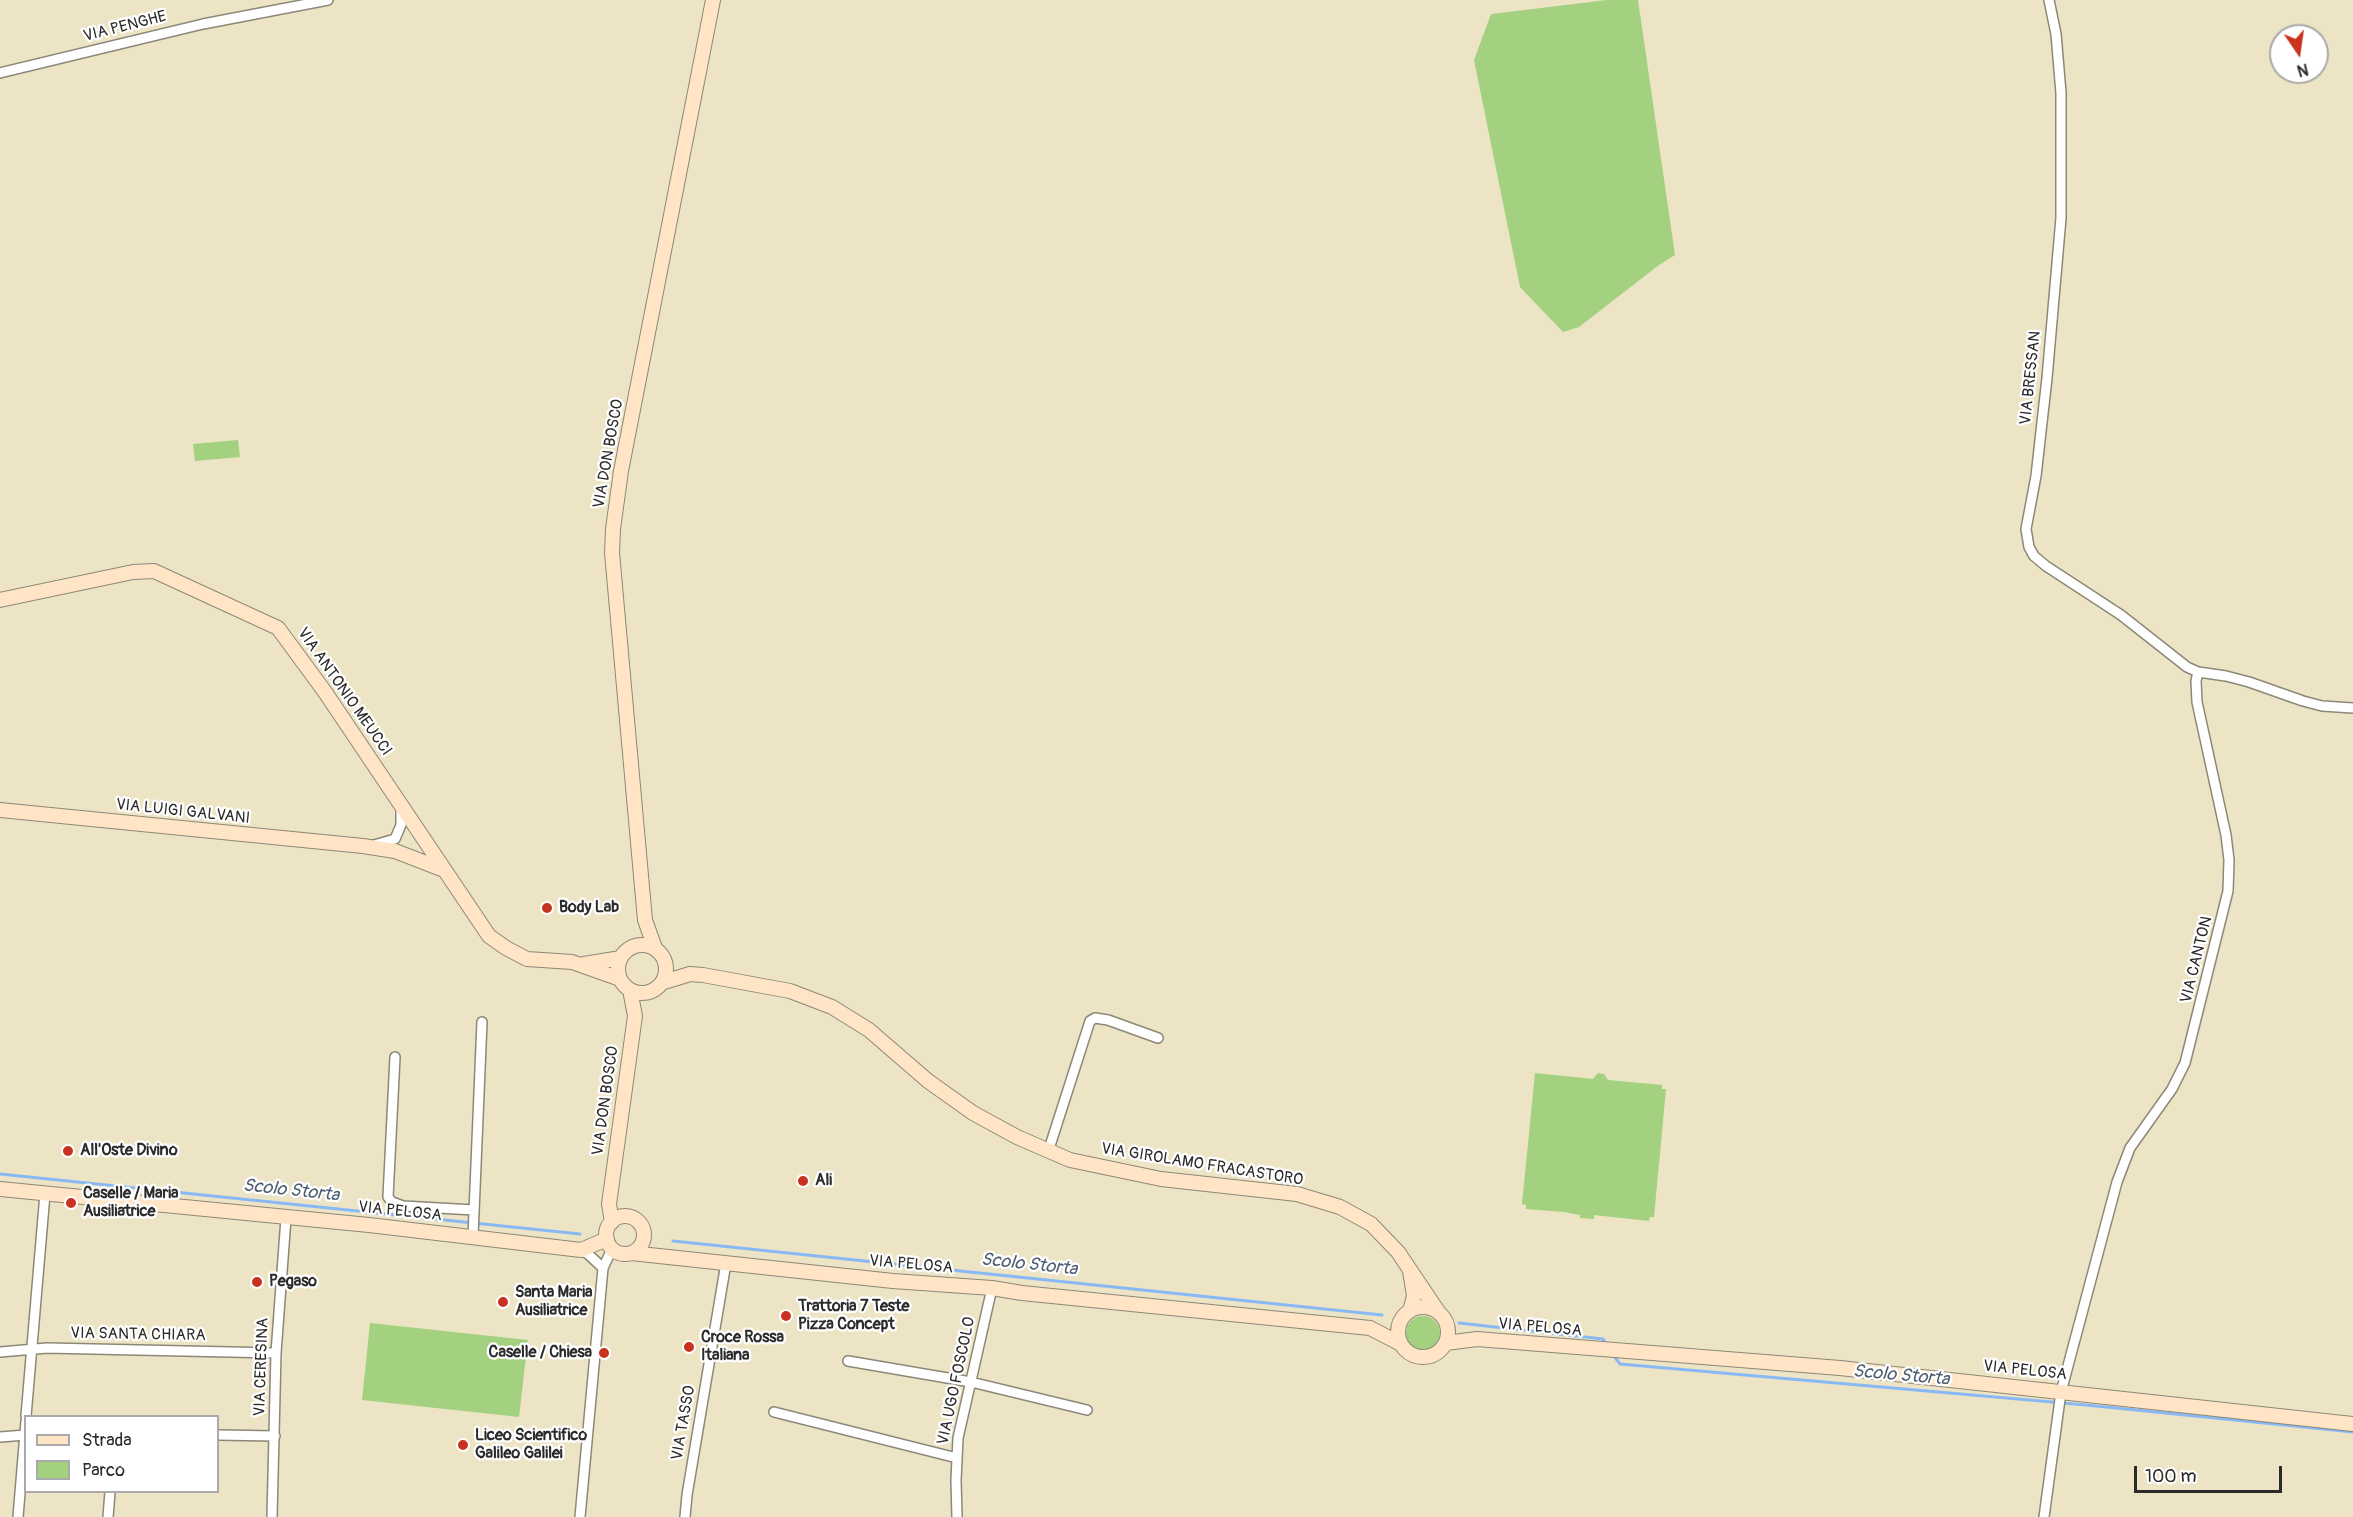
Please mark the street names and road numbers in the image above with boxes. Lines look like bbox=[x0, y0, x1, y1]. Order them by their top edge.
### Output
street label: VIA PENGHE bbox=[81, 7, 169, 47]
street label: VIA BRESSAN bbox=[2017, 330, 2045, 426]
street label: VIA DON BOSCO bbox=[590, 398, 628, 510]
street label: VIA ANTONIO MEUCCI bbox=[293, 624, 395, 760]
street label: VIA LUIGI GALVANI bbox=[115, 795, 251, 829]
street label: VIA CANTON bbox=[2177, 915, 2217, 1005]
street label: VIA DON BOSCO bbox=[589, 1045, 623, 1157]
street label: VIA GIROLAMO FRACASTORO bbox=[1100, 1140, 1304, 1190]
street label: VIA PELOSA bbox=[357, 1198, 443, 1226]
street label: VIA PELOSA bbox=[868, 1252, 954, 1278]
street label: VIA UGO FOSCOLO bbox=[934, 1315, 980, 1447]
street label: VIA PELOSA bbox=[1497, 1315, 1583, 1341]
street label: VIA CERESINA bbox=[251, 1317, 273, 1417]
street label: VIA SANTA CHIARA bbox=[70, 1324, 206, 1346]
street label: VIA PELOSA bbox=[1982, 1357, 2068, 1385]
street label: VIA TASSO bbox=[668, 1384, 700, 1462]

